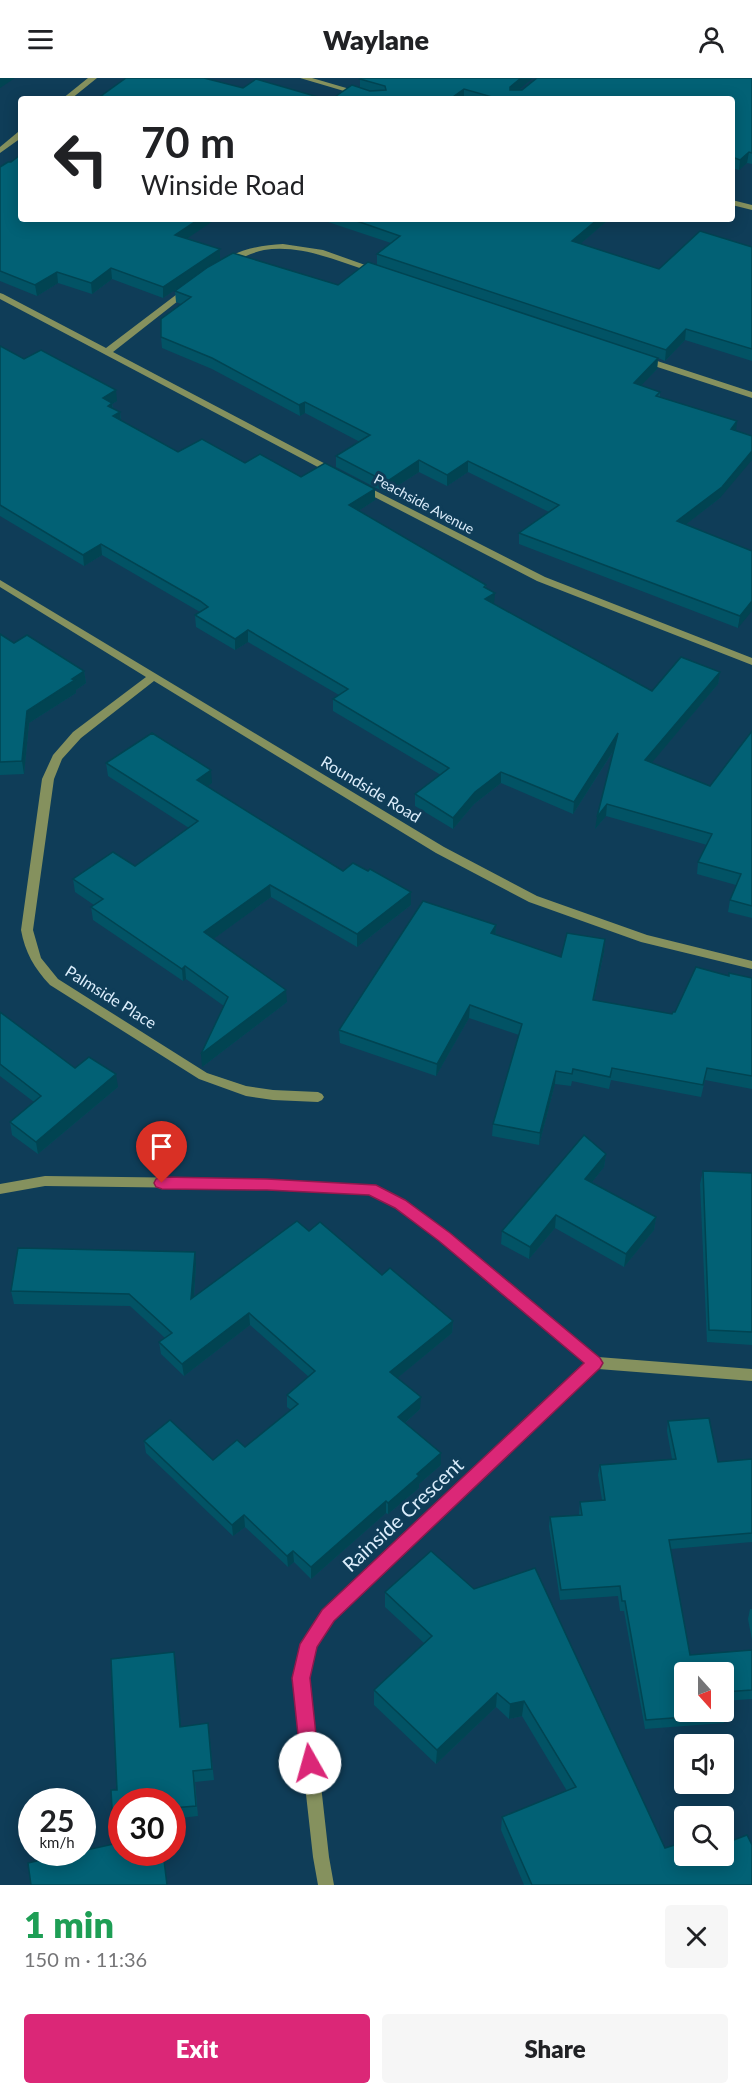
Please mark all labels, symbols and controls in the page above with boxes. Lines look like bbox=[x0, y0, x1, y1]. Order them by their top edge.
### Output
icon: menu bbox=[24, 23, 57, 56]
text: Waylane bbox=[323, 23, 429, 56]
icon: person bbox=[695, 23, 728, 56]
text: 70 m bbox=[141, 117, 235, 167]
icon: left bbox=[42, 120, 120, 198]
text: Winside Road bbox=[141, 168, 305, 201]
street label: Peachside Avenue bbox=[371, 470, 477, 537]
street label: Roundside Road bbox=[318, 751, 425, 826]
street label: Palmside Place bbox=[62, 961, 160, 1032]
pin bbox=[136, 1121, 187, 1183]
icon: arrive bbox=[145, 1130, 178, 1163]
street label: Rainside Crescent bbox=[337, 1452, 468, 1576]
north arrow bbox=[674, 1662, 734, 1722]
map controls bbox=[674, 1662, 734, 1866]
position arrow bbox=[278, 1731, 342, 1795]
button: sound bbox=[674, 1734, 734, 1794]
speed limit sign: 30 bbox=[108, 1788, 186, 1866]
text: 25 bbox=[40, 1802, 74, 1838]
button: search bbox=[674, 1806, 734, 1866]
text: km/h bbox=[39, 1833, 75, 1851]
text: 1 min bbox=[24, 1902, 114, 1946]
button: close bbox=[665, 1905, 728, 1968]
text: 150 m · 11:36 bbox=[24, 1947, 147, 1971]
button: Exit bbox=[24, 2014, 370, 2083]
button: Share bbox=[382, 2014, 728, 2083]

